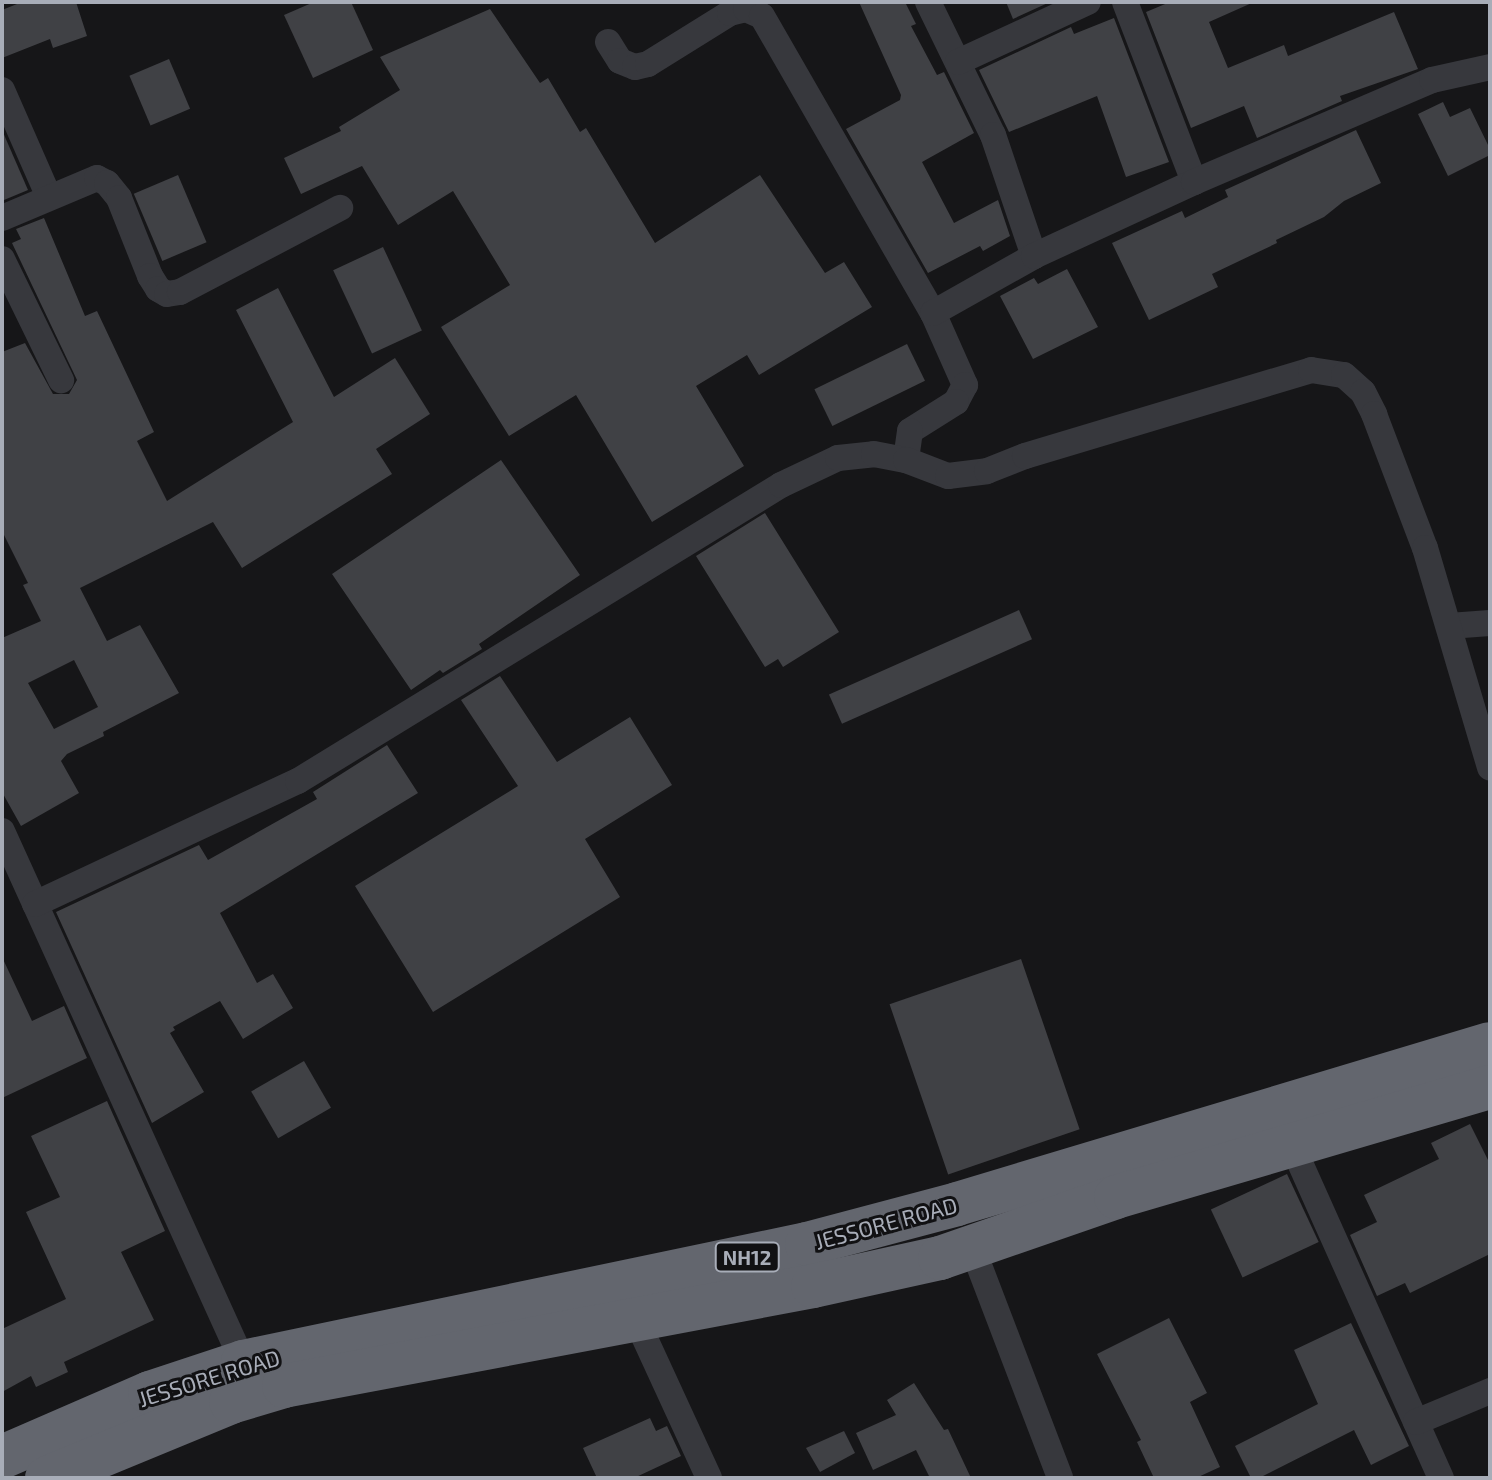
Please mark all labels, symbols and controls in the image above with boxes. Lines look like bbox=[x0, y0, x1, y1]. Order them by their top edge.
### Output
street label: JESSORE ROAD bbox=[812, 1191, 960, 1255]
road number: NH12 bbox=[713, 1241, 781, 1273]
street label: JESSORE ROAD bbox=[135, 1344, 283, 1412]

